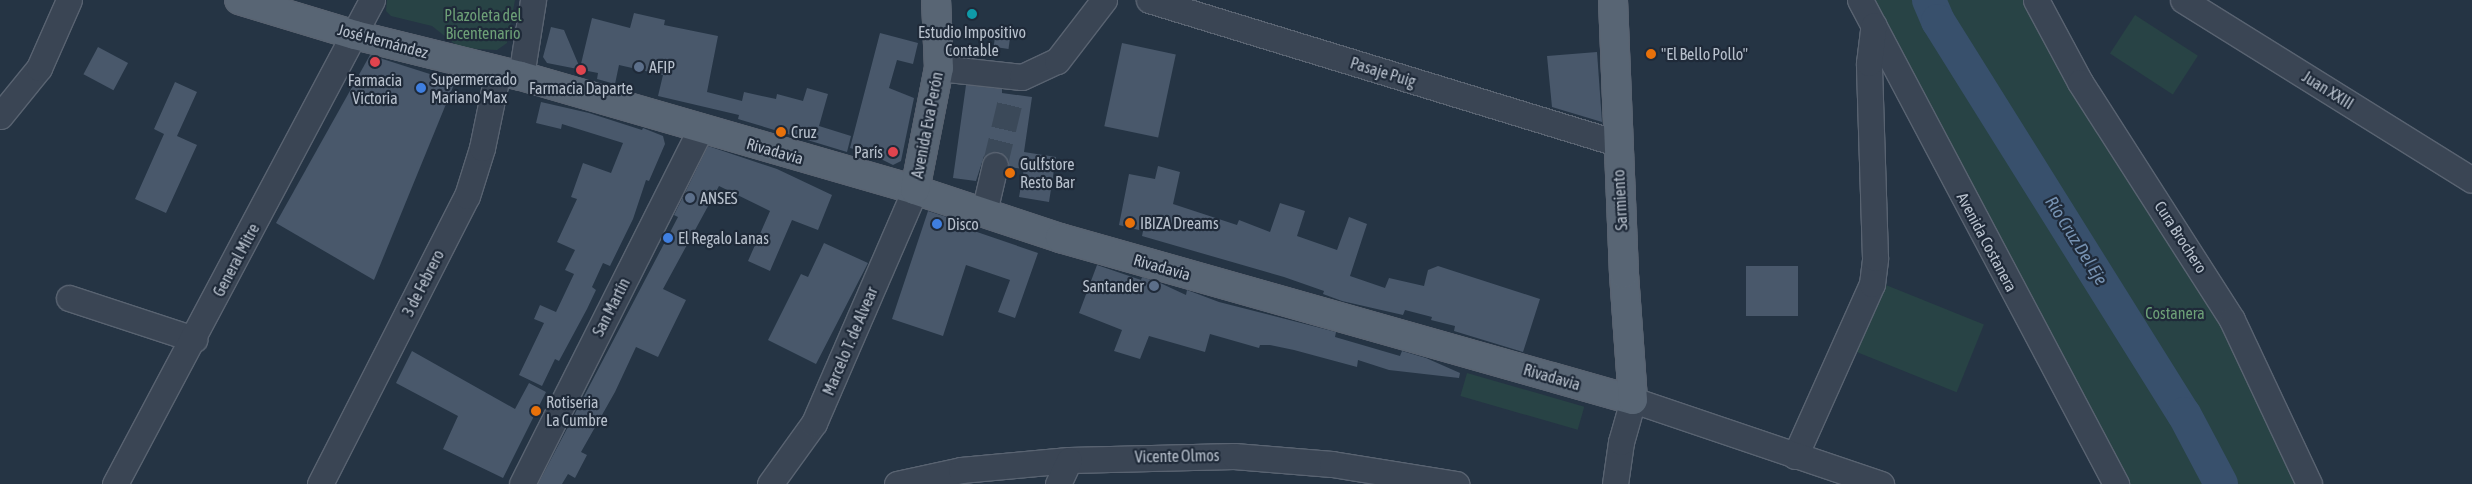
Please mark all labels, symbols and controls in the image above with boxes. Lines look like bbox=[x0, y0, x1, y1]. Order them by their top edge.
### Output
park label: Plazoleta del Bicentenario bbox=[444, 5, 522, 43]
marker: Estudio Impositivo Contable bbox=[966, 8, 978, 20]
street label: José Hernández bbox=[336, 20, 430, 62]
place label: Estudio Impositivo Contable bbox=[918, 22, 1026, 60]
place label: "El Bello Pollo" bbox=[1661, 44, 1748, 64]
marker: "El Bello Pollo" bbox=[1645, 48, 1657, 60]
street label: Pasaje Puig bbox=[1348, 53, 1418, 91]
marker: Farmacia Victoria bbox=[369, 56, 381, 68]
place label: AFIP bbox=[649, 57, 675, 77]
marker: AFIP bbox=[633, 61, 645, 73]
marker: Farmacia Daparte bbox=[575, 64, 587, 76]
street label: Juan XXIII bbox=[2299, 67, 2357, 113]
place label: Supermercado Mariano Max bbox=[431, 69, 517, 107]
place label: Farmacia Victoria bbox=[348, 70, 402, 108]
street label: Avenida Eva Perón bbox=[907, 70, 947, 180]
place label: Farmacia Daparte bbox=[529, 78, 633, 98]
marker: Supermercado Mariano Max bbox=[415, 82, 427, 94]
place label: Cruz bbox=[791, 122, 816, 142]
marker: Cruz bbox=[775, 126, 787, 138]
street label: Rivadavia bbox=[744, 134, 806, 168]
place label: París bbox=[854, 142, 883, 162]
marker: París bbox=[887, 146, 899, 158]
place label: Gulfstore Resto Bar bbox=[1020, 154, 1075, 192]
marker: Gulfstore Resto Bar bbox=[1004, 167, 1016, 179]
street label: Sarmiento bbox=[1609, 169, 1631, 231]
place label: ANSES bbox=[700, 188, 738, 208]
street label: Avenida Costanera bbox=[1953, 189, 2021, 295]
marker: ANSES bbox=[684, 192, 696, 204]
water label: Río Cruz Del Eje bbox=[2040, 193, 2112, 289]
street label: Cura Brochero bbox=[2151, 197, 2211, 277]
place label: IBIZA Dreams bbox=[1140, 213, 1219, 233]
place label: Disco bbox=[947, 214, 979, 234]
marker: IBIZA Dreams bbox=[1124, 217, 1136, 229]
marker: Disco bbox=[931, 218, 943, 230]
street label: General Mitre bbox=[209, 220, 263, 300]
place label: El Regalo Lanas bbox=[678, 228, 769, 248]
marker: El Regalo Lanas bbox=[662, 232, 674, 244]
street label: 3 de Febrero bbox=[398, 247, 448, 319]
street label: Rivadavia bbox=[1131, 250, 1193, 284]
street label: San Martín bbox=[588, 275, 634, 339]
place label: Santander bbox=[1083, 276, 1144, 296]
marker: Santander bbox=[1148, 280, 1160, 292]
street label: Marcelo T. de Alvear bbox=[819, 284, 881, 398]
park label: Costanera bbox=[2145, 303, 2205, 323]
street label: Rivadavia bbox=[1521, 360, 1583, 394]
place label: Rotiseria La Cumbre bbox=[546, 392, 608, 430]
marker: Rotiseria La Cumbre bbox=[530, 405, 542, 417]
street label: Vicente Olmos bbox=[1135, 446, 1219, 466]

